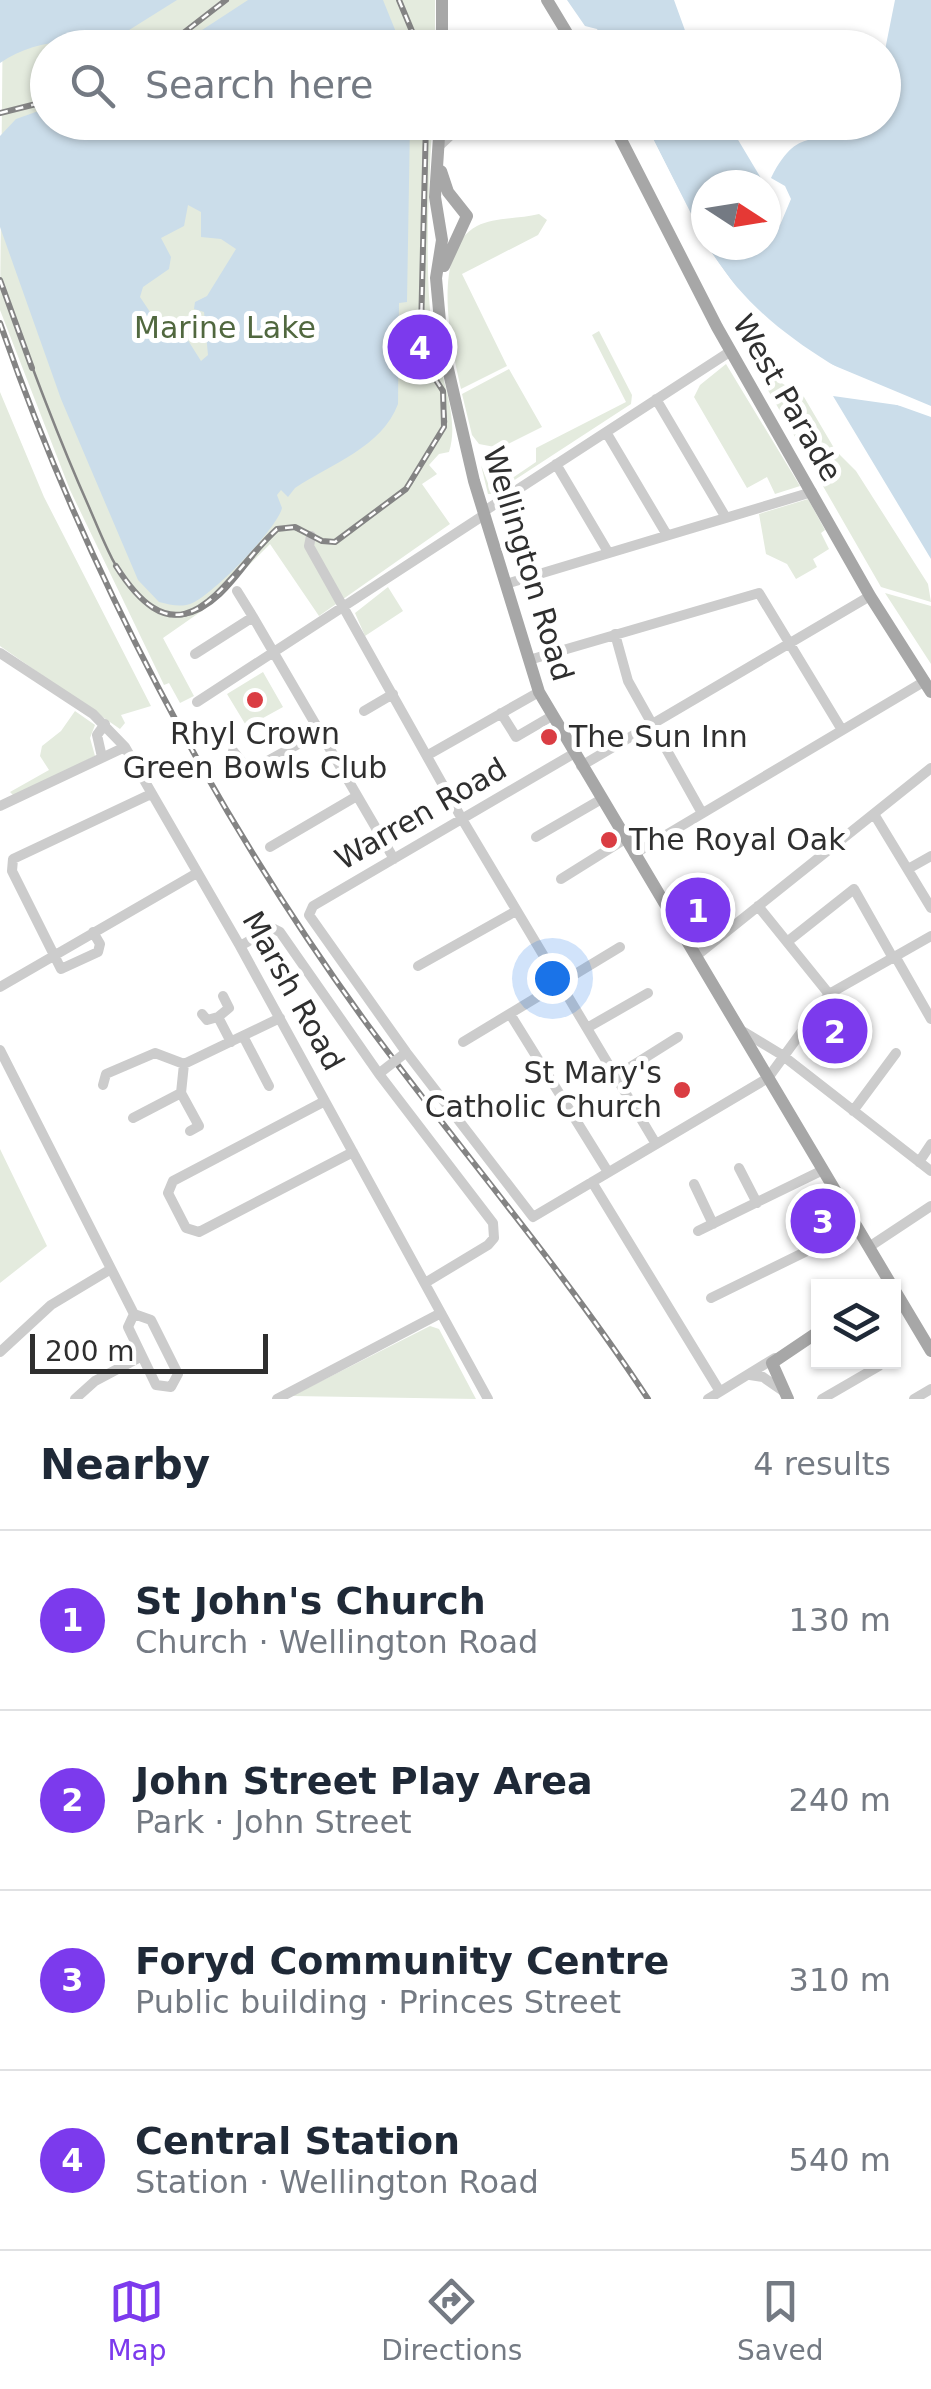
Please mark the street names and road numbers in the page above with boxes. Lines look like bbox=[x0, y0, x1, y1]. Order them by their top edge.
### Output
street label: West Parade bbox=[726, 308, 849, 487]
street label: Wellington Road bbox=[476, 442, 581, 685]
street label: Warren Road bbox=[329, 750, 513, 877]
street label: Marsh Road bbox=[235, 905, 351, 1076]

